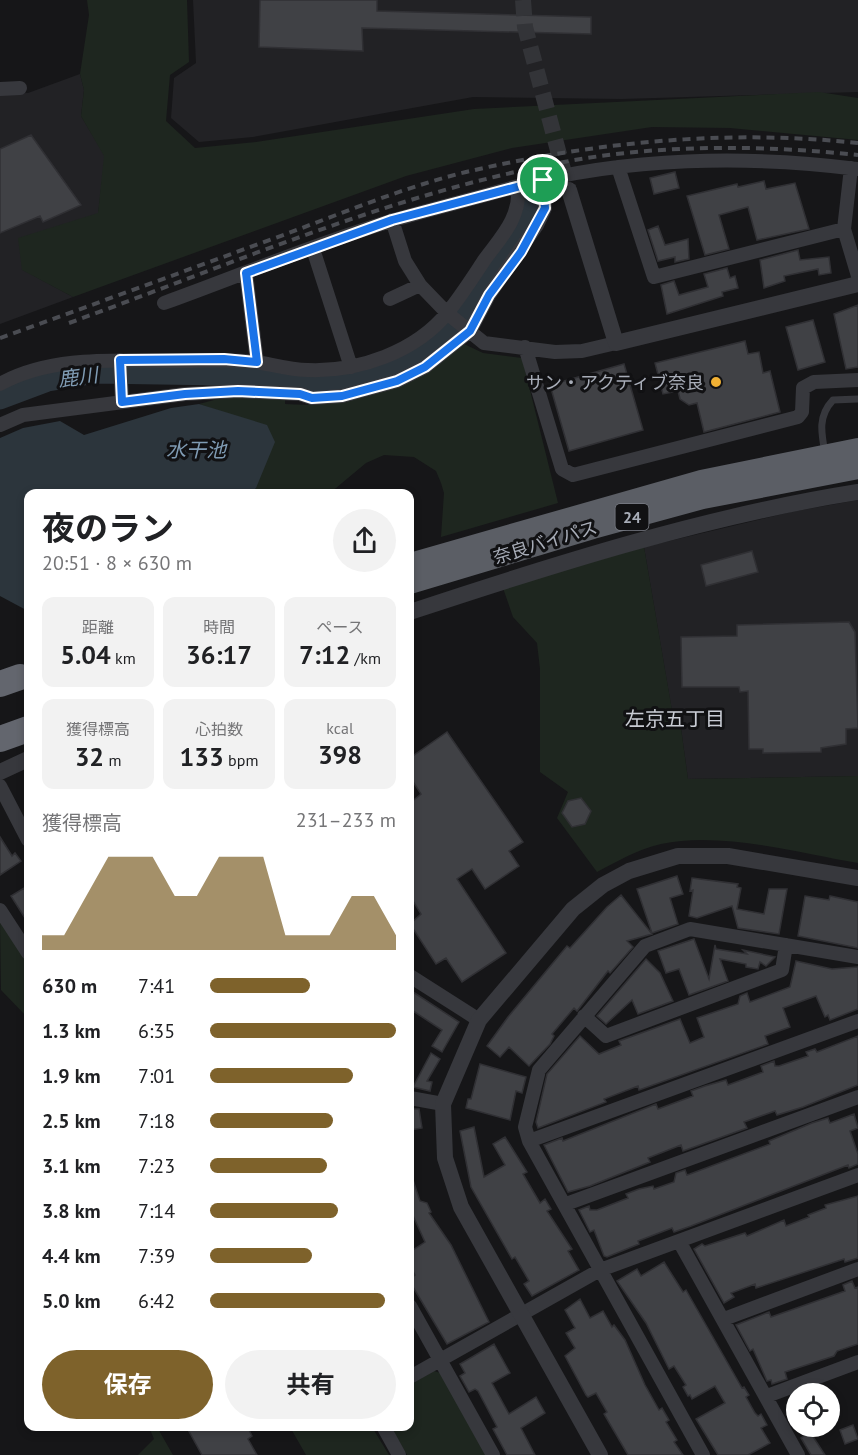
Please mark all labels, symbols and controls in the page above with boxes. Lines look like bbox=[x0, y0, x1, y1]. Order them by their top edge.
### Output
pin bbox=[517, 154, 568, 205]
icon: arrive bbox=[526, 163, 559, 196]
water label: 鹿川 bbox=[57, 361, 101, 392]
place label: サン・アクティブ奈良 bbox=[526, 371, 704, 394]
marker: サン・アクティブ奈良 bbox=[709, 375, 723, 389]
water label: 水干池 bbox=[166, 437, 228, 463]
road number: 24 bbox=[616, 504, 648, 530]
text: 夜のラン bbox=[42, 506, 174, 549]
button: share bbox=[333, 509, 396, 572]
street label: 奈良バイパス bbox=[490, 515, 600, 569]
text: 20:51 · 8 × 630 m bbox=[42, 550, 192, 576]
text: 距離 bbox=[82, 617, 114, 637]
text: 時間 bbox=[203, 617, 235, 637]
text: ペース bbox=[316, 617, 364, 637]
text: 5.04 bbox=[60, 638, 111, 671]
text: 36:17 bbox=[186, 638, 252, 671]
text: 7:12 bbox=[299, 638, 350, 671]
text: km bbox=[111, 648, 136, 668]
text: /km bbox=[350, 648, 381, 668]
district label: 左京五丁目 bbox=[625, 706, 725, 732]
text: kcal bbox=[326, 718, 354, 738]
text: 獲得標高 bbox=[66, 719, 130, 739]
text: 心拍数 bbox=[195, 719, 243, 739]
text: 398 bbox=[318, 738, 362, 771]
text: 32 bbox=[75, 740, 104, 773]
text: 133 bbox=[180, 740, 224, 773]
text: m bbox=[104, 750, 121, 770]
text: bpm bbox=[224, 750, 258, 770]
text: 231–233 m bbox=[296, 807, 396, 833]
text: 獲得標高 bbox=[42, 810, 122, 836]
text: 630 m bbox=[42, 973, 97, 999]
text: 7:41 bbox=[138, 973, 175, 999]
text: 1.3 km bbox=[42, 1018, 101, 1044]
text: 6:35 bbox=[138, 1018, 175, 1044]
text: 1.9 km bbox=[42, 1063, 101, 1089]
text: 7:01 bbox=[138, 1063, 175, 1089]
text: 2.5 km bbox=[42, 1108, 101, 1134]
text: 7:18 bbox=[138, 1108, 175, 1134]
text: 3.1 km bbox=[42, 1153, 101, 1179]
text: 7:23 bbox=[138, 1153, 175, 1179]
text: 3.8 km bbox=[42, 1198, 101, 1224]
text: 7:14 bbox=[138, 1198, 175, 1224]
text: 4.4 km bbox=[42, 1243, 101, 1269]
text: 7:39 bbox=[138, 1243, 175, 1269]
text: 5.0 km bbox=[42, 1288, 101, 1314]
text: 6:42 bbox=[138, 1288, 175, 1314]
button: 保存 bbox=[42, 1350, 213, 1419]
button: 共有 bbox=[225, 1350, 396, 1419]
map controls bbox=[786, 1383, 840, 1437]
button: locate bbox=[786, 1383, 840, 1437]

